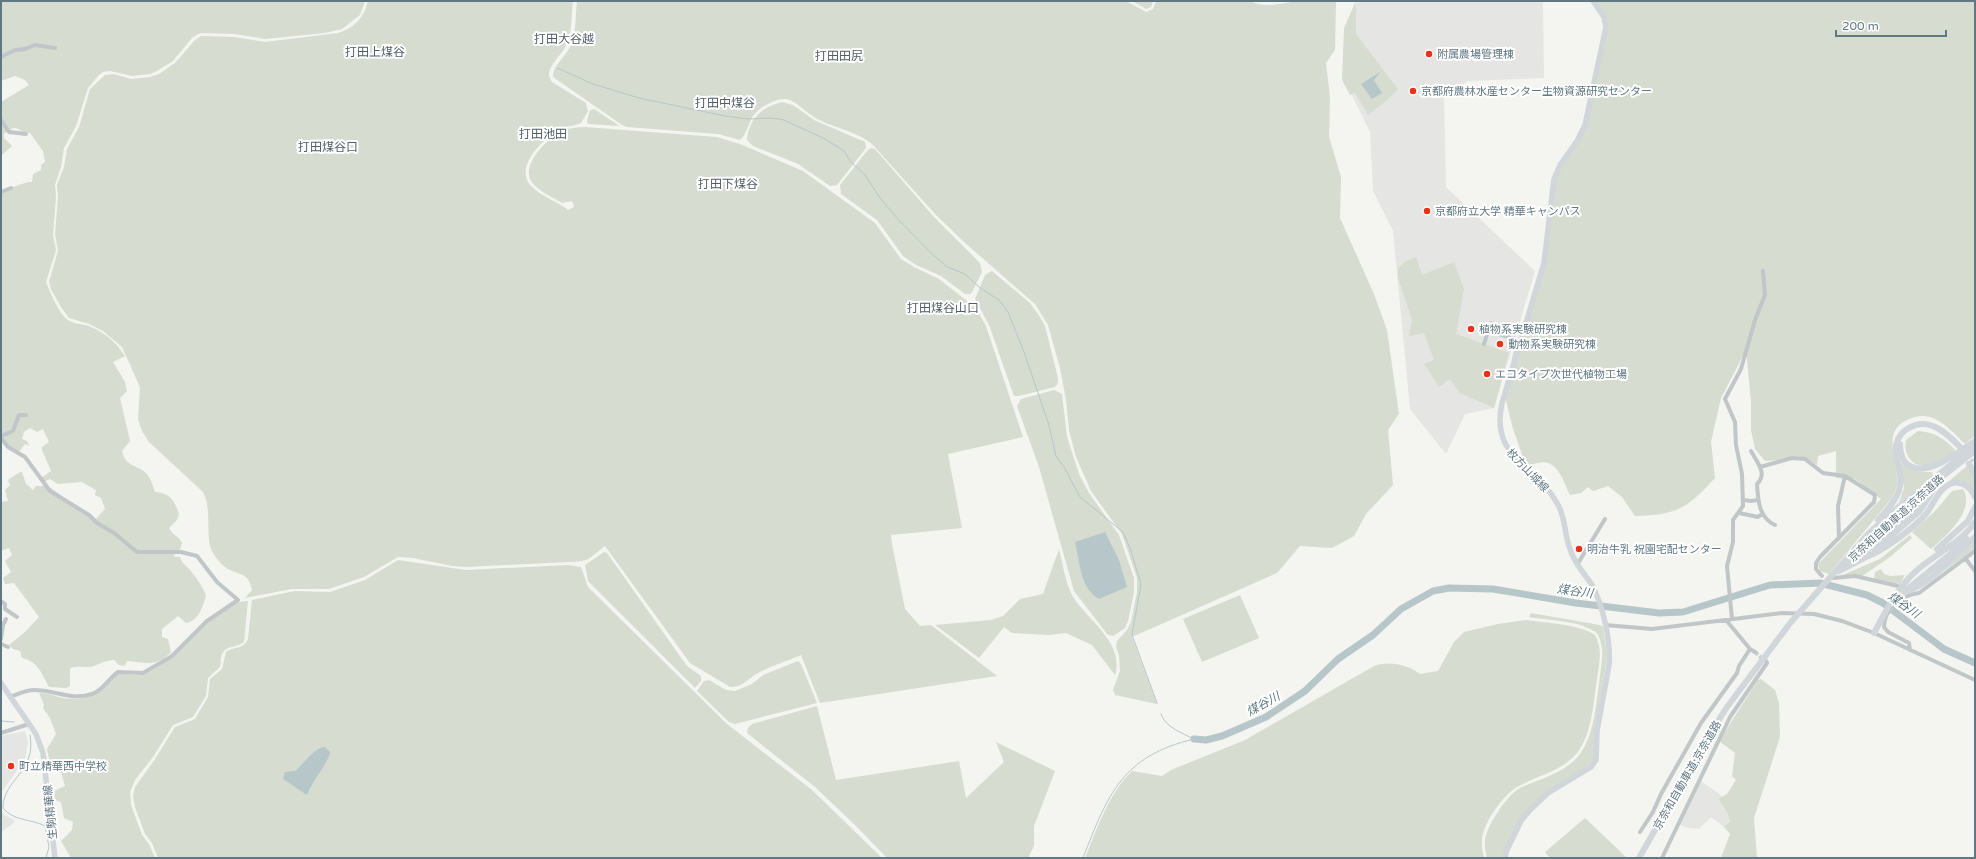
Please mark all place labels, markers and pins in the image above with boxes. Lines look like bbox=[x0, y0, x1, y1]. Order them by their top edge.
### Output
place label: 附属農場管理棟 bbox=[1437, 48, 1514, 61]
marker: 附属農場管理棟 bbox=[1424, 49, 1434, 59]
place label: 京都府農林水産センター生物資源研究センター bbox=[1421, 85, 1652, 98]
marker: 京都府農林水産センター生物資源研究センター bbox=[1408, 86, 1418, 96]
place label: 京都府立大学 精華キャンパス bbox=[1435, 205, 1581, 218]
marker: 京都府立大学 精華キャンパス bbox=[1422, 206, 1432, 216]
place label: 植物系実験研究棟 bbox=[1479, 323, 1567, 336]
marker: 植物系実験研究棟 bbox=[1466, 324, 1476, 334]
place label: 動物系実験研究棟 bbox=[1508, 338, 1596, 351]
marker: 動物系実験研究棟 bbox=[1495, 339, 1505, 349]
place label: エコタイプ次世代植物工場 bbox=[1495, 368, 1627, 381]
marker: エコタイプ次世代植物工場 bbox=[1482, 369, 1492, 379]
place label: 明治牛乳 祝園宅配センター bbox=[1587, 543, 1722, 556]
marker: 明治牛乳 祝園宅配センター bbox=[1574, 544, 1584, 554]
place label: 町立精華西中学校 bbox=[19, 760, 107, 773]
marker: 町立精華西中学校 bbox=[6, 761, 16, 771]

